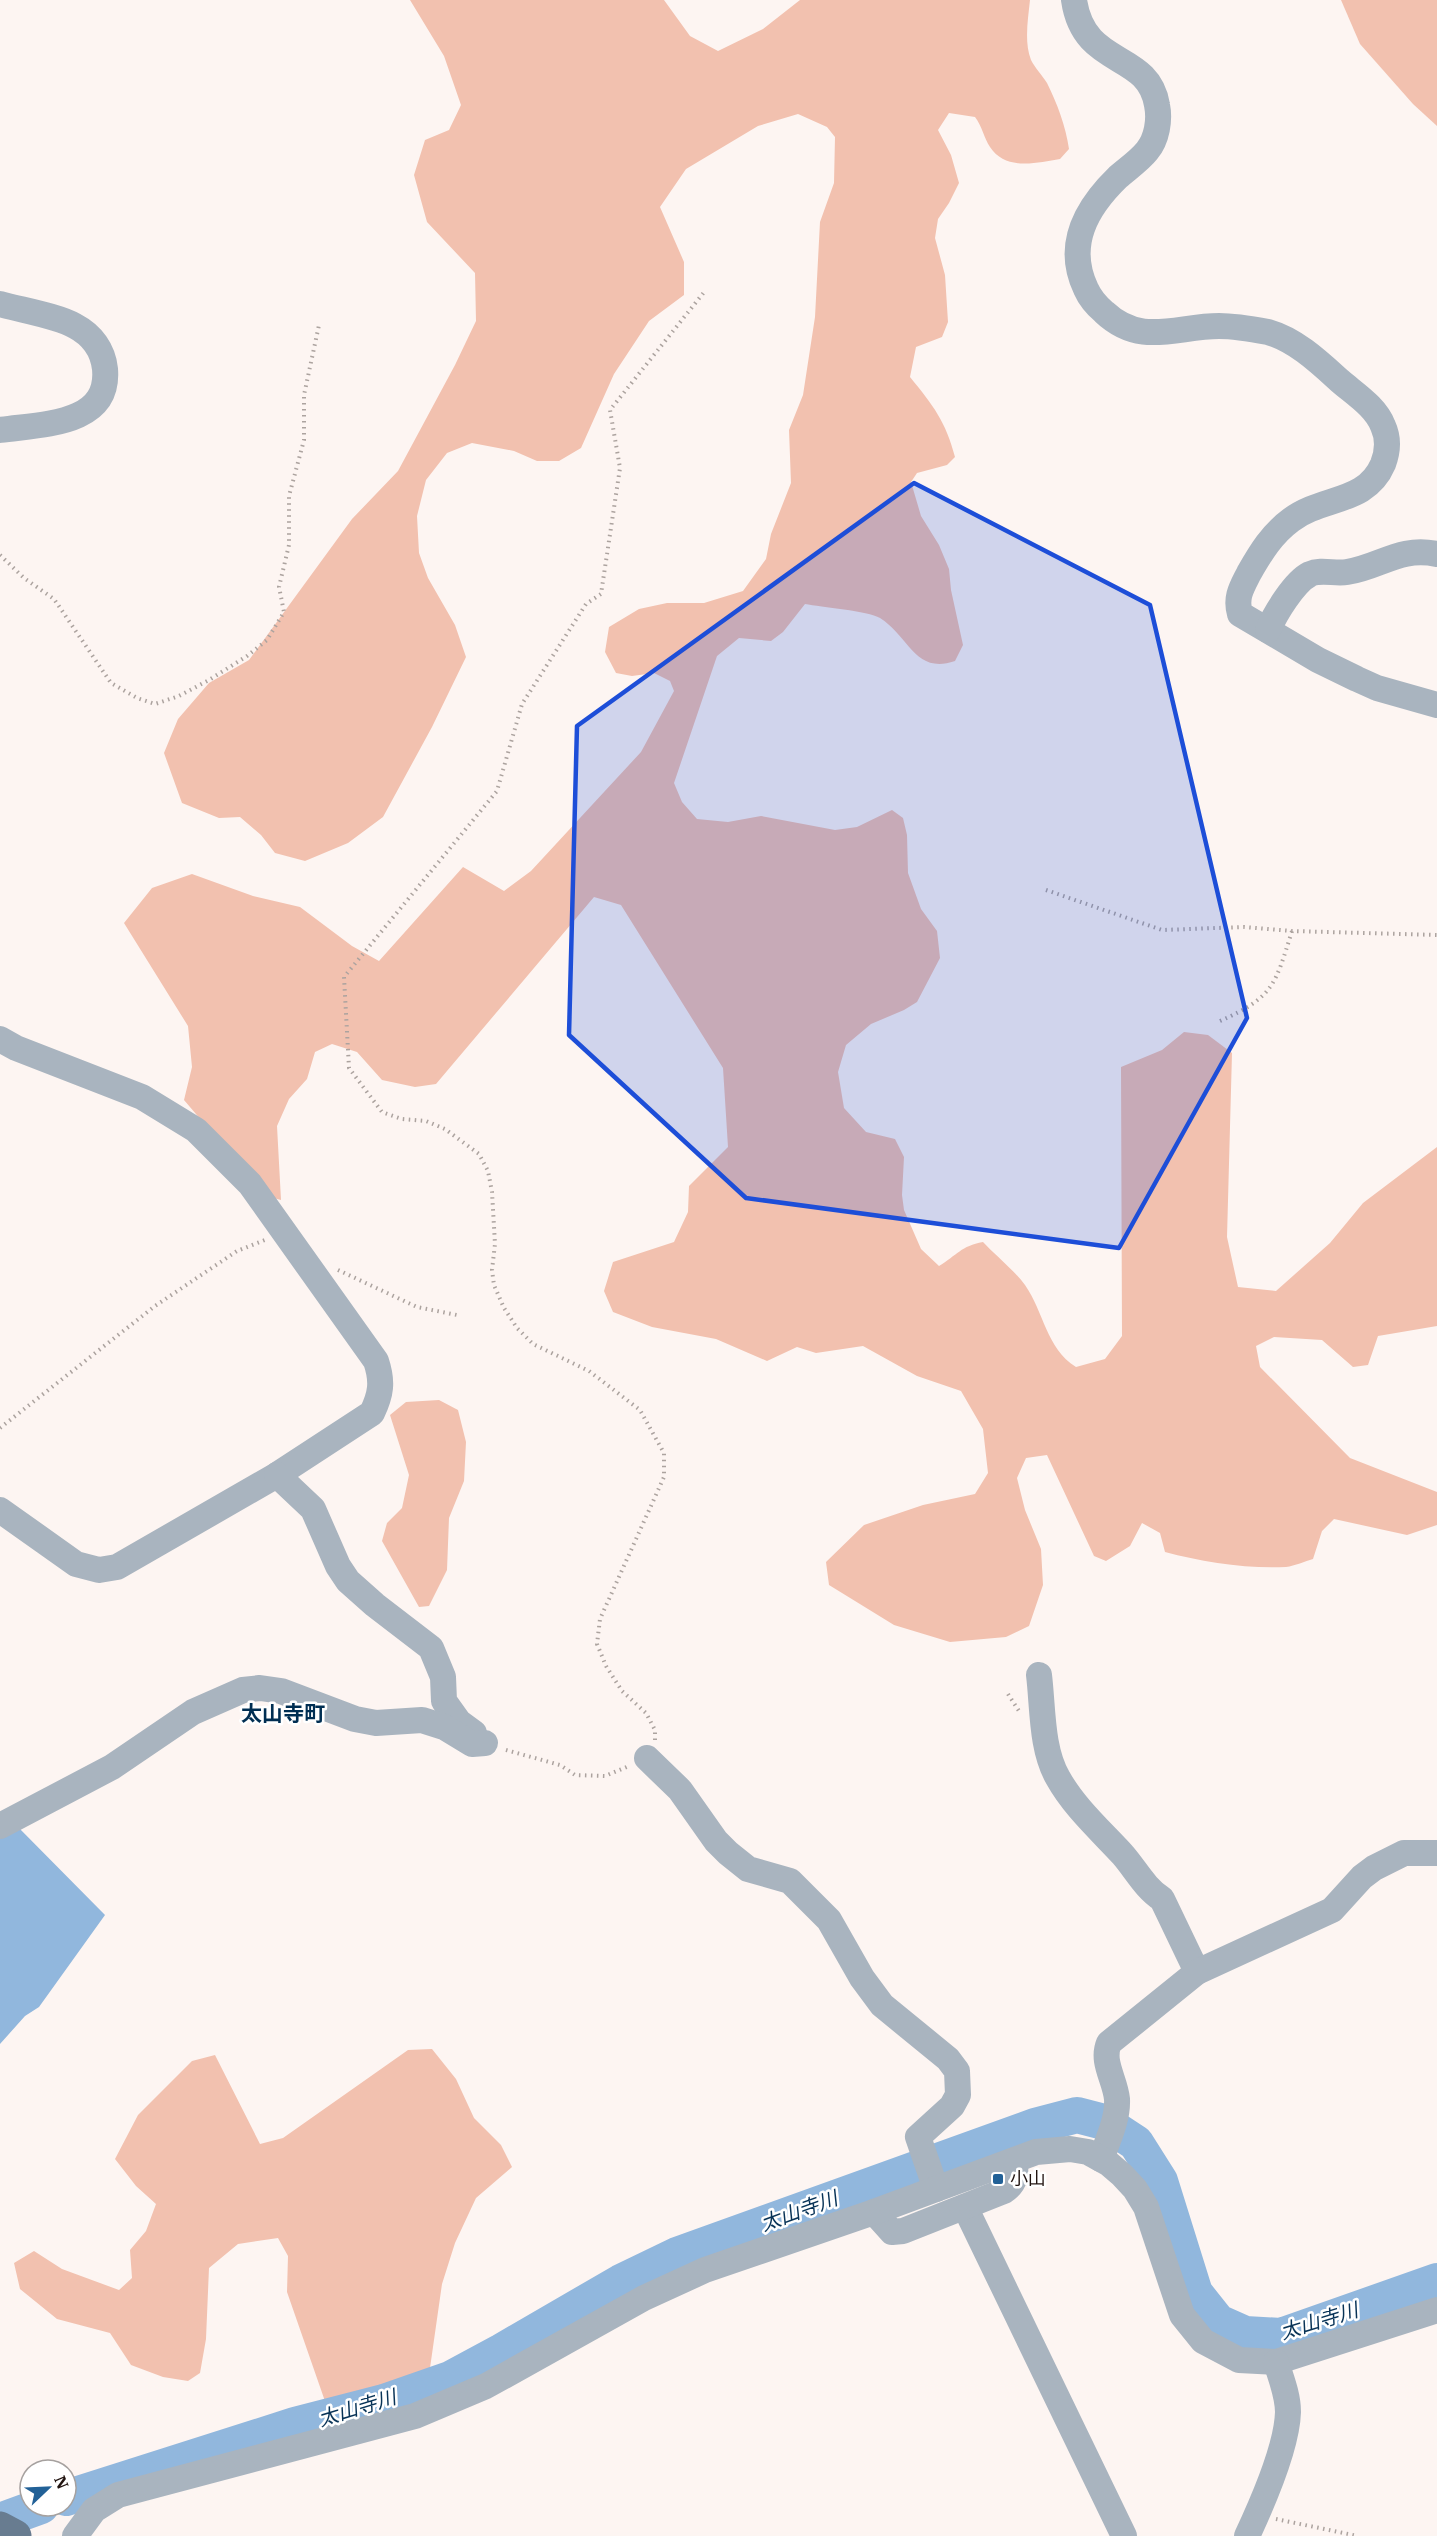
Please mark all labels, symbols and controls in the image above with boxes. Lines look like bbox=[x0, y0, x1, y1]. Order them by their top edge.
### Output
district label: 太山寺町 bbox=[241, 1699, 325, 1727]
place label: 小山 bbox=[1010, 2167, 1046, 2190]
marker: 小山 bbox=[991, 2172, 1005, 2186]
water label: 太山寺川 bbox=[757, 2183, 843, 2237]
water label: 太山寺川 bbox=[1277, 2295, 1363, 2345]
water label: 太山寺川 bbox=[315, 2382, 401, 2432]
north arrow bbox=[18, 2458, 78, 2518]
text: N bbox=[50, 2472, 73, 2492]

